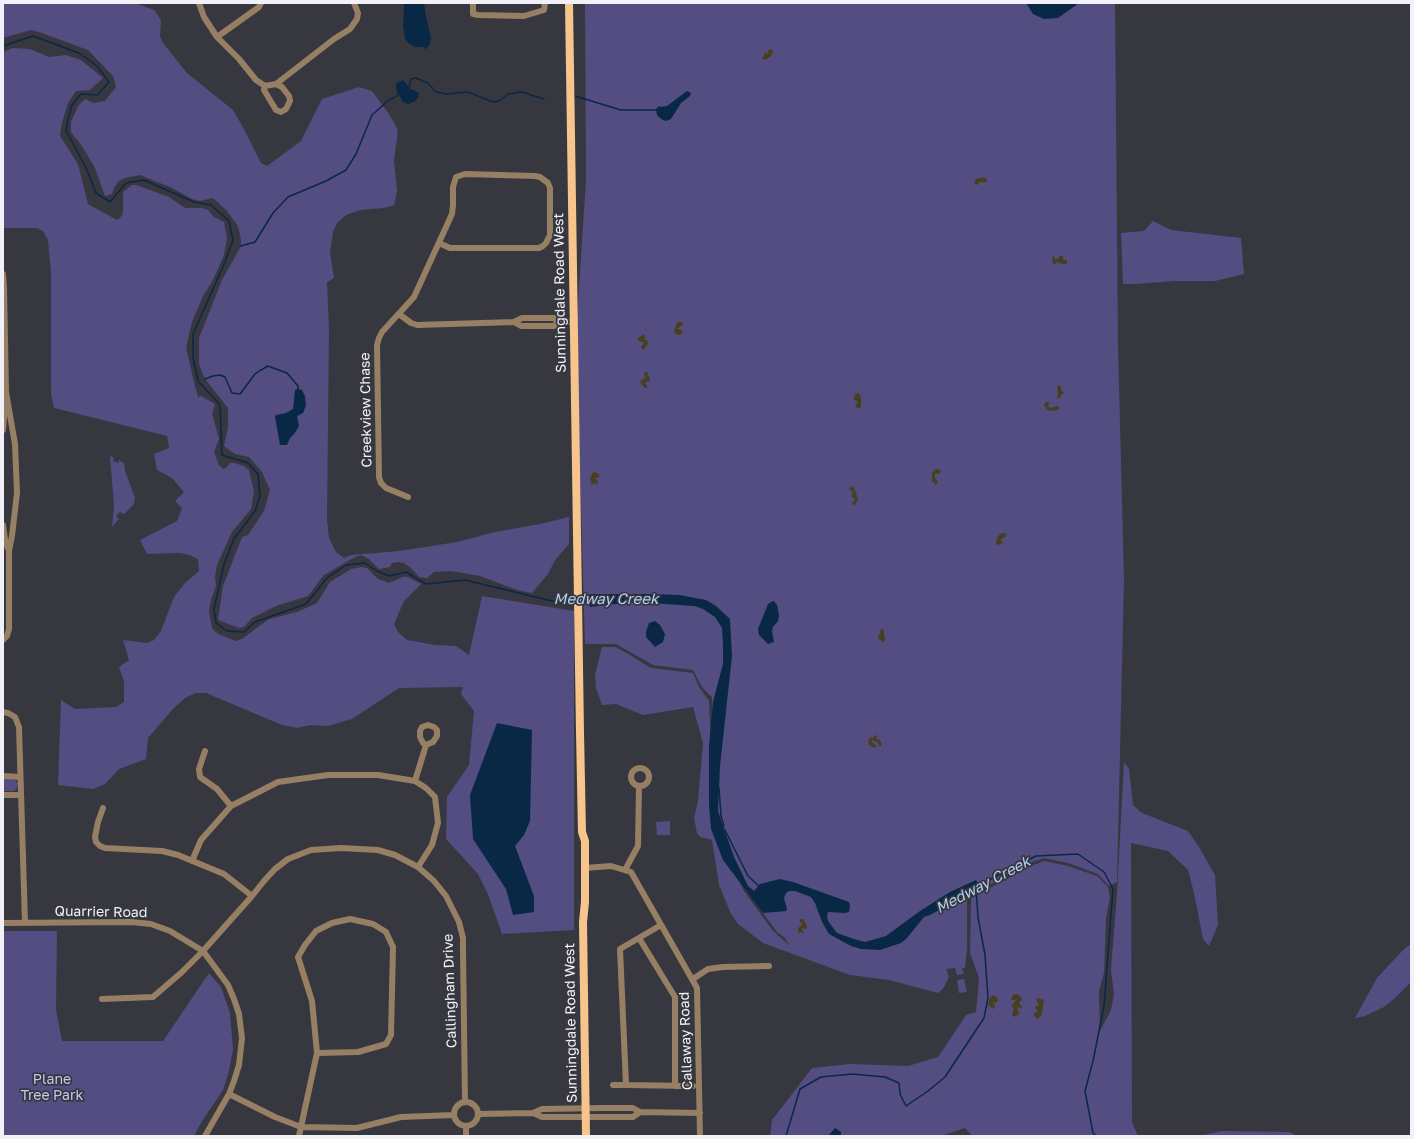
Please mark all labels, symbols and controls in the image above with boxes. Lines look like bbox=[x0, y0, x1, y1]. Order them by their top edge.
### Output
street label: Sunningdale Road West bbox=[550, 213, 570, 373]
street label: Creekview Chase bbox=[357, 352, 375, 468]
water label: Medway Creek bbox=[554, 590, 658, 608]
water label: Medway Creek bbox=[933, 852, 1033, 918]
street label: Quarrier Road bbox=[54, 903, 148, 921]
street label: Callingham Drive bbox=[440, 934, 460, 1048]
street label: Sunningdale Road West bbox=[561, 943, 581, 1103]
street label: Callaway Road bbox=[676, 991, 696, 1091]
park label: Plane Tree Park bbox=[21, 1072, 83, 1104]

